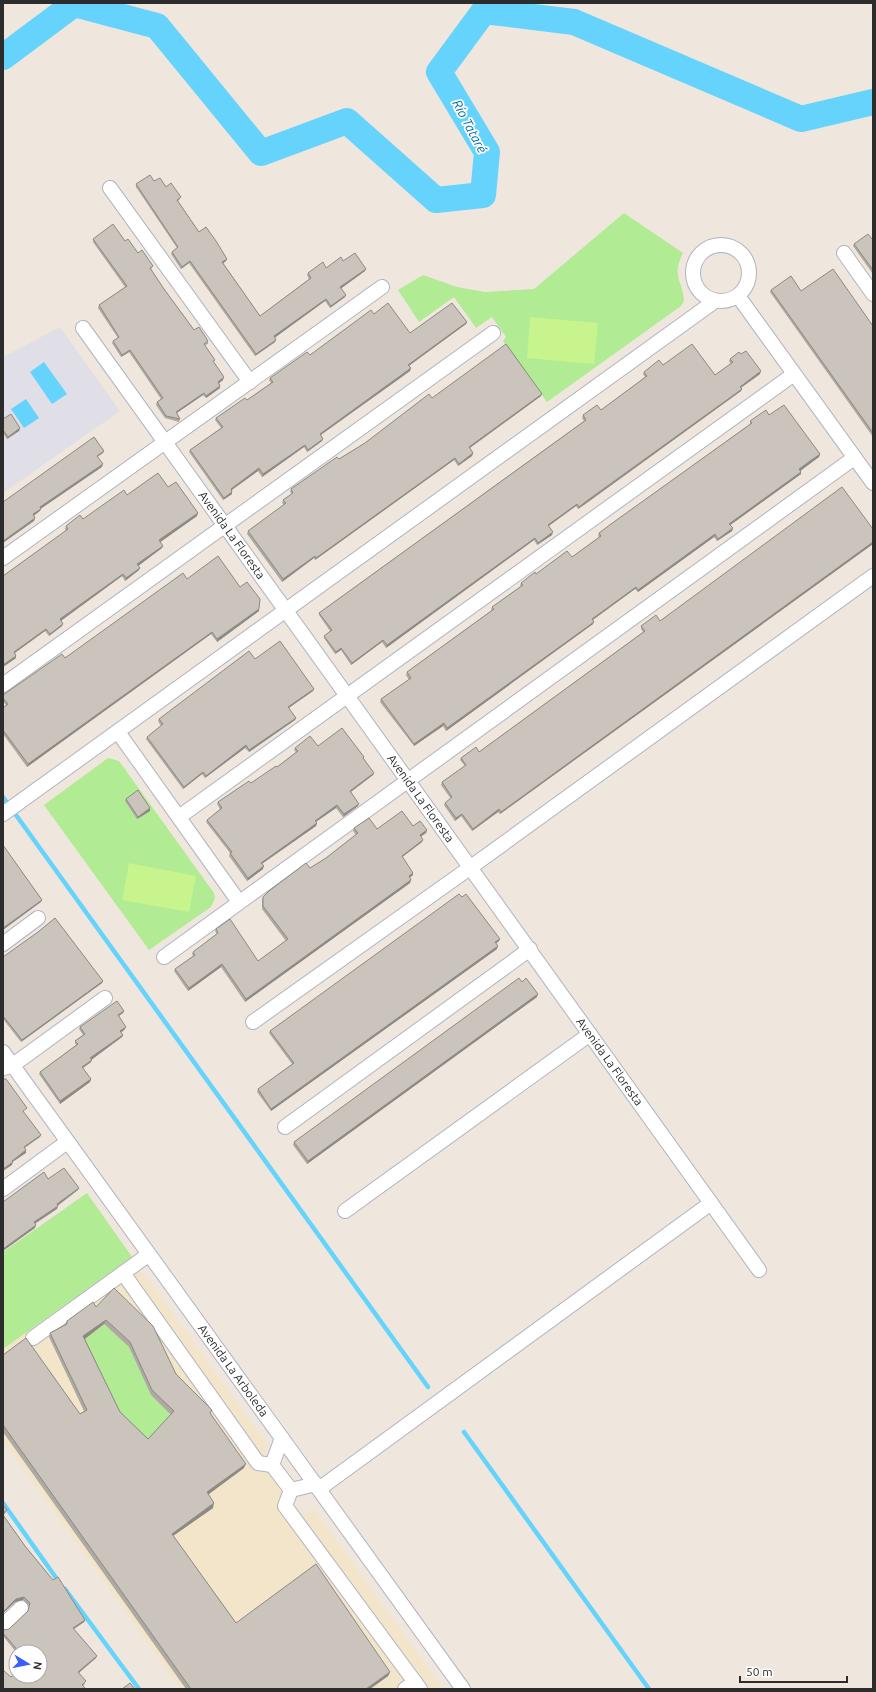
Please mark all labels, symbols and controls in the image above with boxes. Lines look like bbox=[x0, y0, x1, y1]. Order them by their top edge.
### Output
water label: Río Tataré bbox=[450, 97, 490, 155]
street label: Avenida La Floresta bbox=[196, 489, 268, 581]
street label: Avenida La Floresta bbox=[385, 752, 457, 844]
street label: Avenida La Floresta bbox=[574, 1015, 646, 1108]
street label: Avenida La Arboleda bbox=[196, 1322, 271, 1419]
north arrow bbox=[8, 1644, 48, 1684]
scale bar bbox=[740, 1658, 847, 1684]
text: N bbox=[31, 1661, 44, 1671]
text: 50 m bbox=[746, 1665, 773, 1678]

